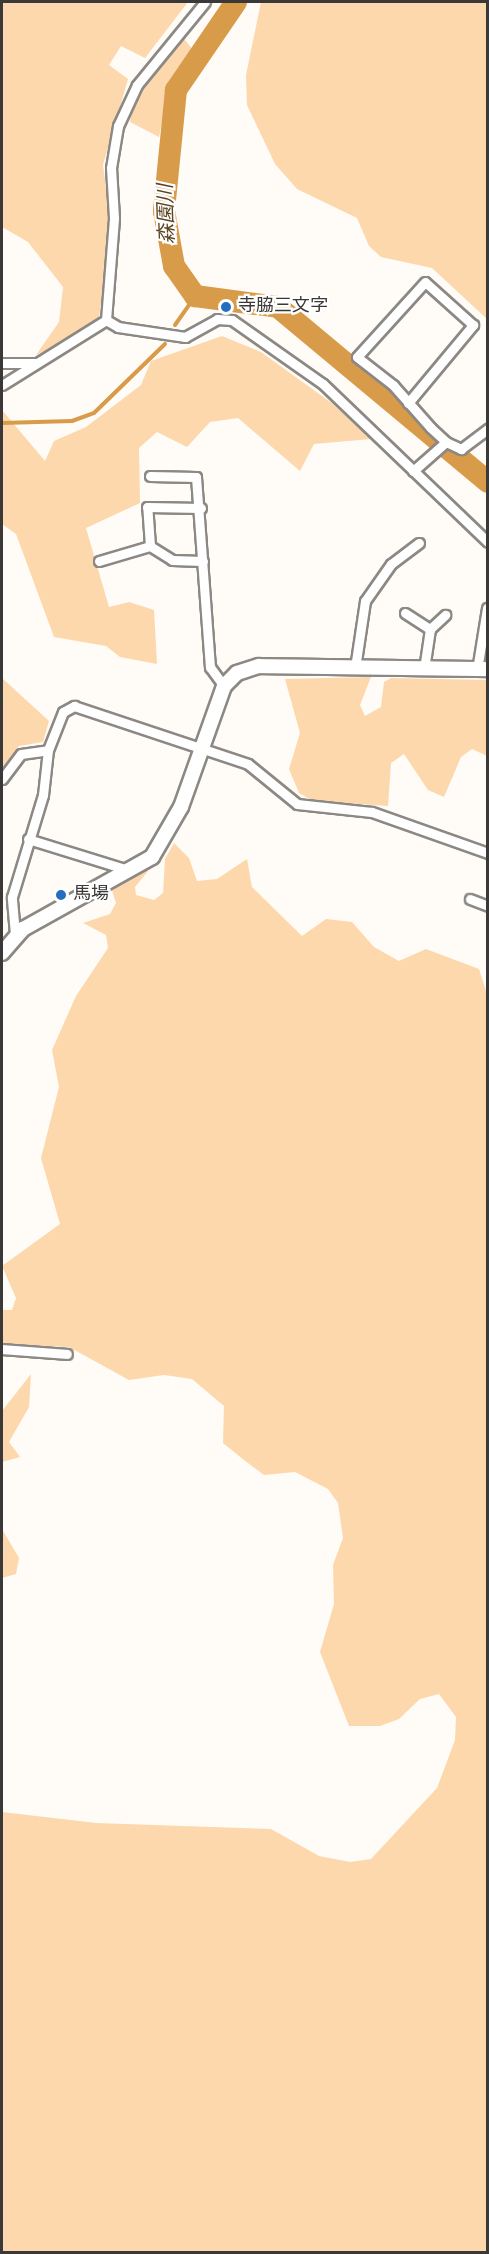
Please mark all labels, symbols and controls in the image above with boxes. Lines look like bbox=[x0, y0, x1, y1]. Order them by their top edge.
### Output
water label: 森園川 bbox=[155, 184, 181, 244]
place label: 寺脇三文字 bbox=[238, 296, 328, 318]
marker: 寺脇三文字 bbox=[219, 300, 233, 314]
place label: 馬場 bbox=[73, 884, 109, 906]
marker: 馬場 bbox=[54, 888, 68, 902]

